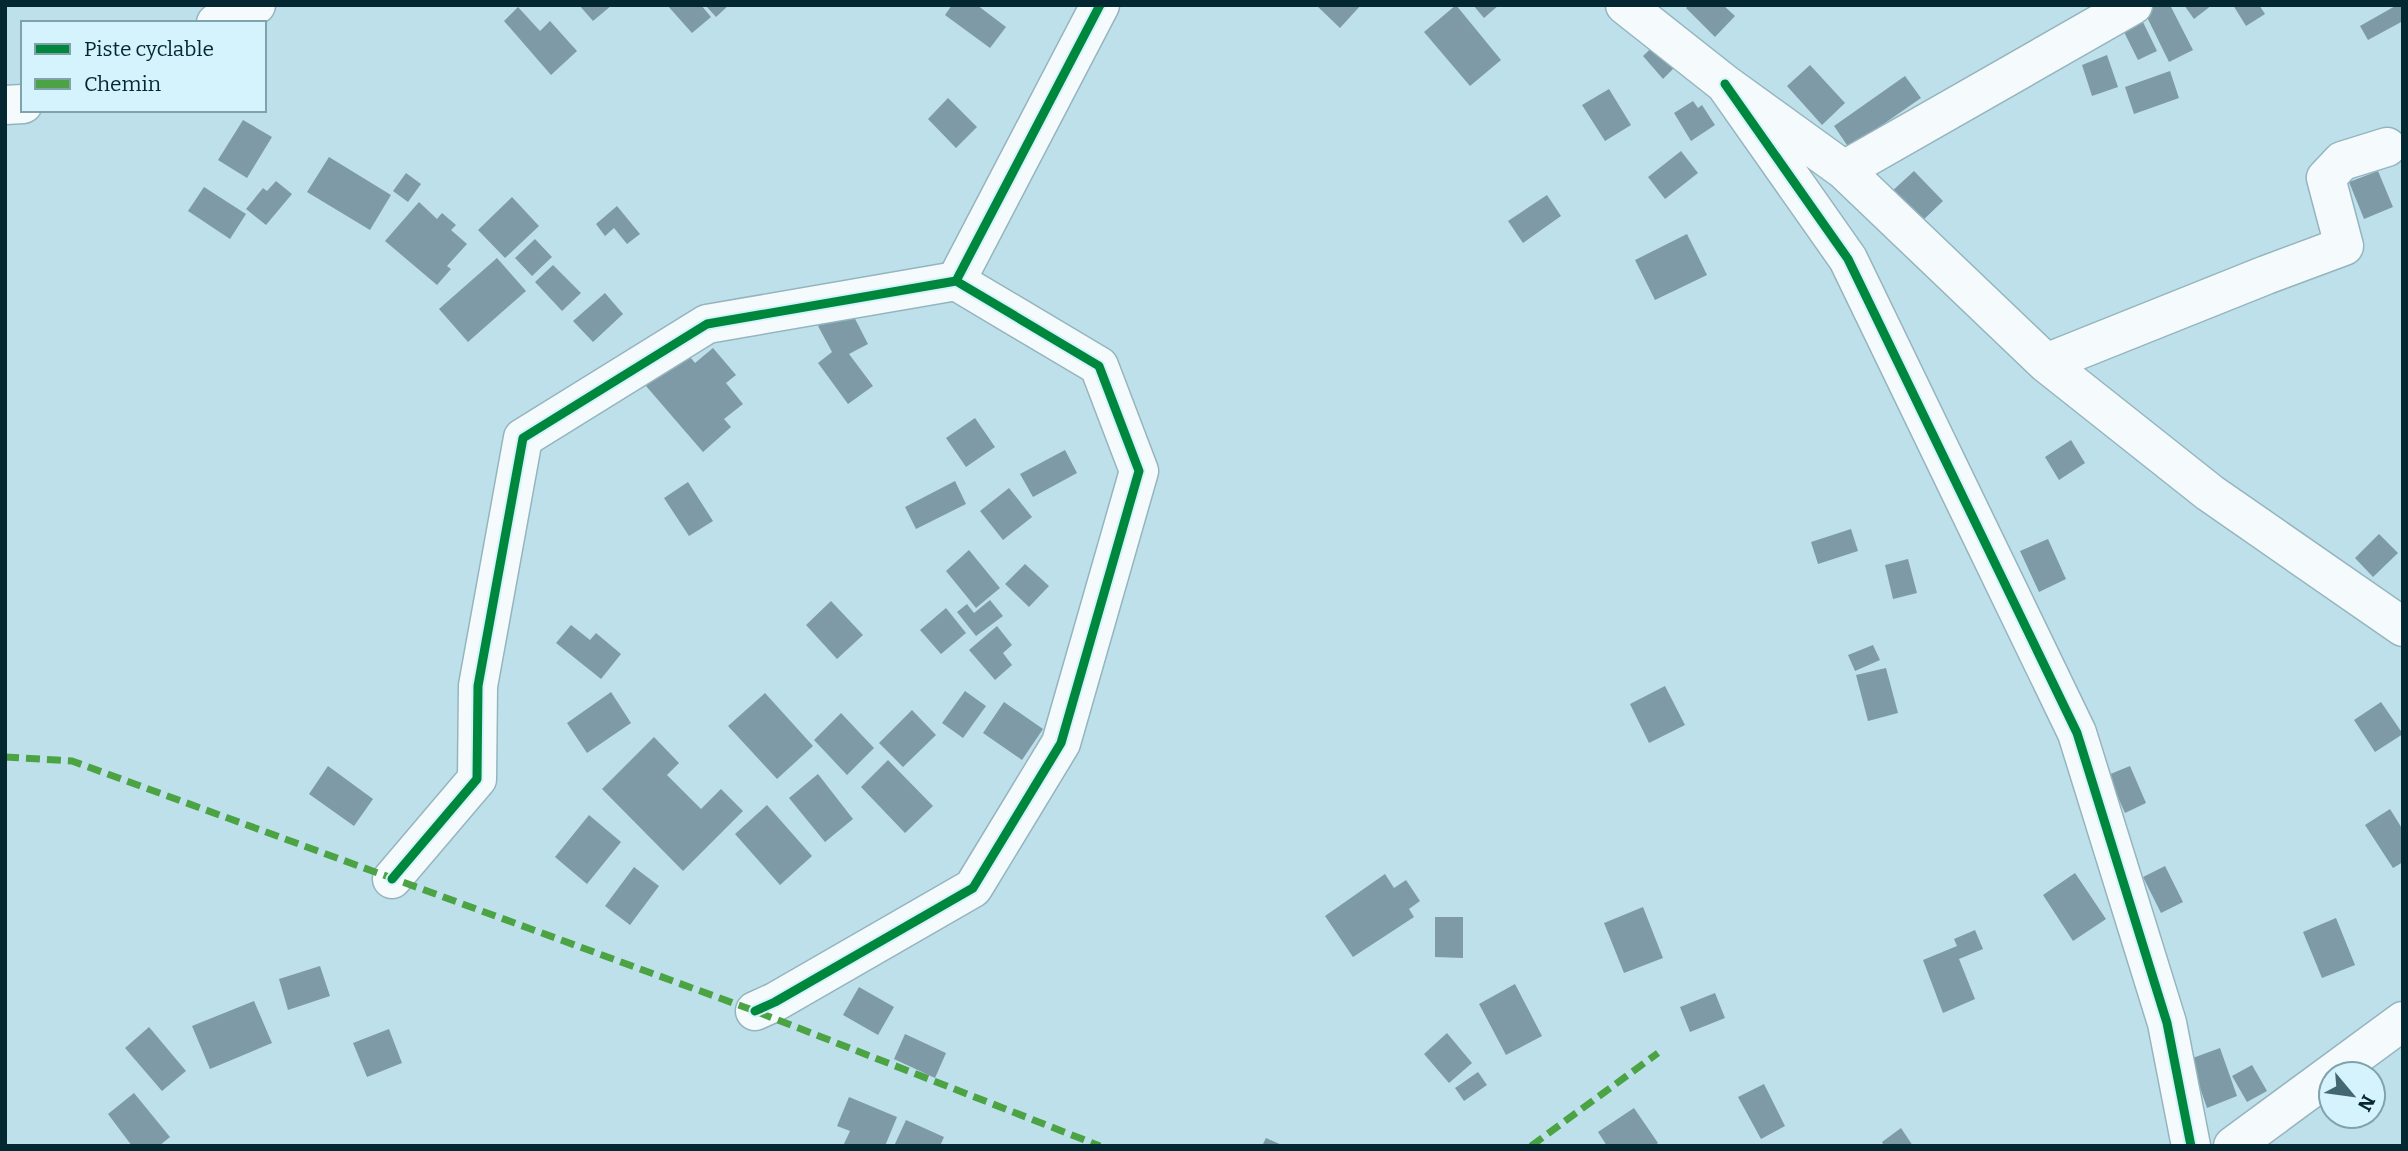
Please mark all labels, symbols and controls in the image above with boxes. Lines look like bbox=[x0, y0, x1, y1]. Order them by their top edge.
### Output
legend bbox=[21, 21, 266, 112]
text: Piste cyclable bbox=[84, 36, 214, 62]
text: Chemin bbox=[84, 71, 161, 97]
north arrow bbox=[2317, 1060, 2387, 1130]
text: N bbox=[2353, 1091, 2380, 1115]

